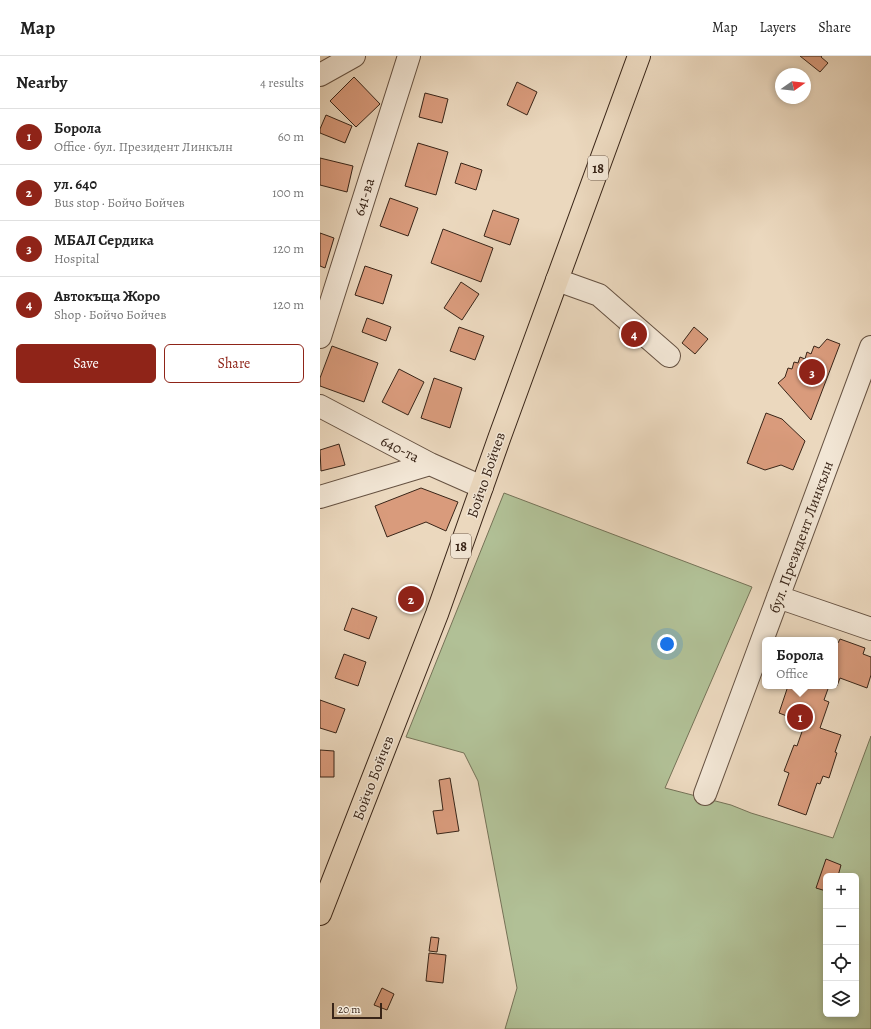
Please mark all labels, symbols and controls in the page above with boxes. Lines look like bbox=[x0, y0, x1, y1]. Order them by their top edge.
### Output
text: Map bbox=[20, 15, 55, 41]
text: Map bbox=[712, 18, 738, 37]
text: Layers bbox=[760, 18, 796, 37]
text: Share bbox=[818, 18, 851, 37]
north arrow bbox=[775, 68, 811, 104]
text: Nearby bbox=[16, 71, 67, 94]
text: 4 results bbox=[260, 74, 304, 91]
text: Борола bbox=[54, 118, 101, 138]
text: 1 bbox=[27, 128, 31, 145]
text: 60 m bbox=[278, 128, 304, 145]
text: Office · бул. Президент Линкълн bbox=[54, 138, 233, 155]
road number: 18 bbox=[588, 156, 608, 180]
text: ул. 640 bbox=[54, 174, 97, 194]
street label: 641-ва bbox=[349, 176, 379, 218]
text: 2 bbox=[26, 184, 32, 201]
text: 100 m bbox=[272, 184, 304, 201]
text: Bus stop · Бойчо Бойчев bbox=[54, 194, 185, 211]
text: МБАЛ Сердика bbox=[54, 230, 154, 250]
text: 3 bbox=[26, 240, 32, 257]
text: 120 m bbox=[273, 240, 304, 257]
text: Hospital bbox=[54, 250, 99, 267]
text: Автокъща Жоро bbox=[54, 286, 160, 306]
text: 4 bbox=[26, 296, 32, 313]
text: 120 m bbox=[273, 296, 304, 313]
text: Shop · Бойчо Бойчев bbox=[54, 306, 166, 323]
pin: 4 bbox=[621, 319, 647, 349]
button: Save bbox=[16, 344, 156, 383]
button: Share bbox=[164, 344, 304, 383]
pin: 3 bbox=[799, 357, 825, 387]
street label: Бойчо Бойчев bbox=[462, 429, 510, 521]
street label: 640-та bbox=[377, 431, 423, 467]
street label: бул. Президент Линкълн bbox=[764, 458, 838, 616]
road number: 18 bbox=[451, 534, 471, 558]
pin: 2 bbox=[398, 584, 424, 614]
your location bbox=[657, 634, 677, 654]
popup bbox=[762, 637, 838, 689]
text: Борола bbox=[776, 645, 824, 665]
text: Office bbox=[776, 665, 808, 682]
pin: 1 bbox=[787, 702, 813, 732]
street label: Бойчо Бойчев bbox=[348, 733, 398, 823]
map controls bbox=[823, 873, 859, 1017]
button: + bbox=[823, 873, 859, 909]
button: − bbox=[823, 909, 859, 945]
button: locate bbox=[823, 945, 859, 981]
button: layers bbox=[823, 981, 859, 1017]
scale bar bbox=[332, 1001, 382, 1020]
text: 20 m bbox=[338, 1002, 360, 1017]

